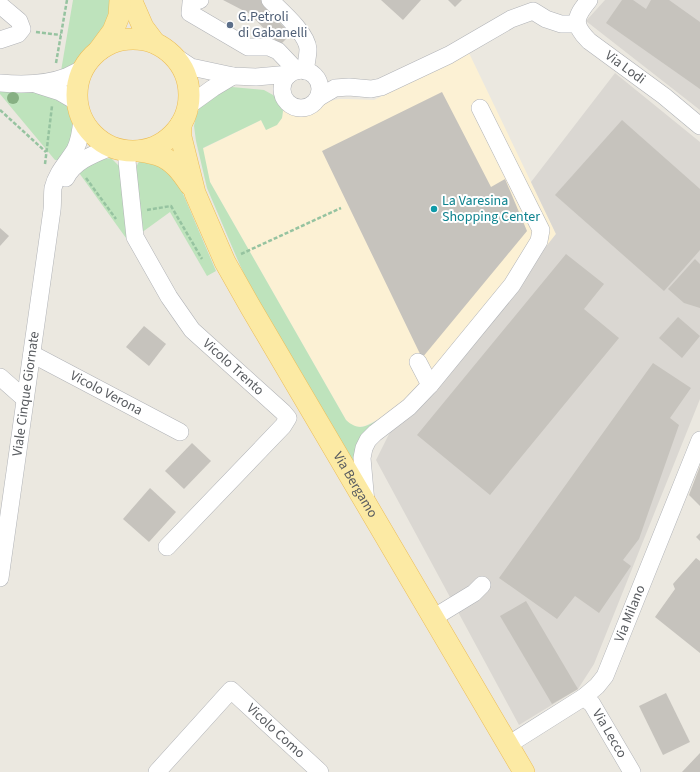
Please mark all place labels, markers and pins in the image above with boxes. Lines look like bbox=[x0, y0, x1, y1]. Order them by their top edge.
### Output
place label: G.Petroli di Gabanelli bbox=[238, 7, 308, 43]
marker: G.Petroli di Gabanelli bbox=[225, 20, 235, 30]
place label: La Varesina Shopping Center bbox=[442, 191, 540, 227]
marker: La Varesina Shopping Center bbox=[429, 204, 439, 214]

